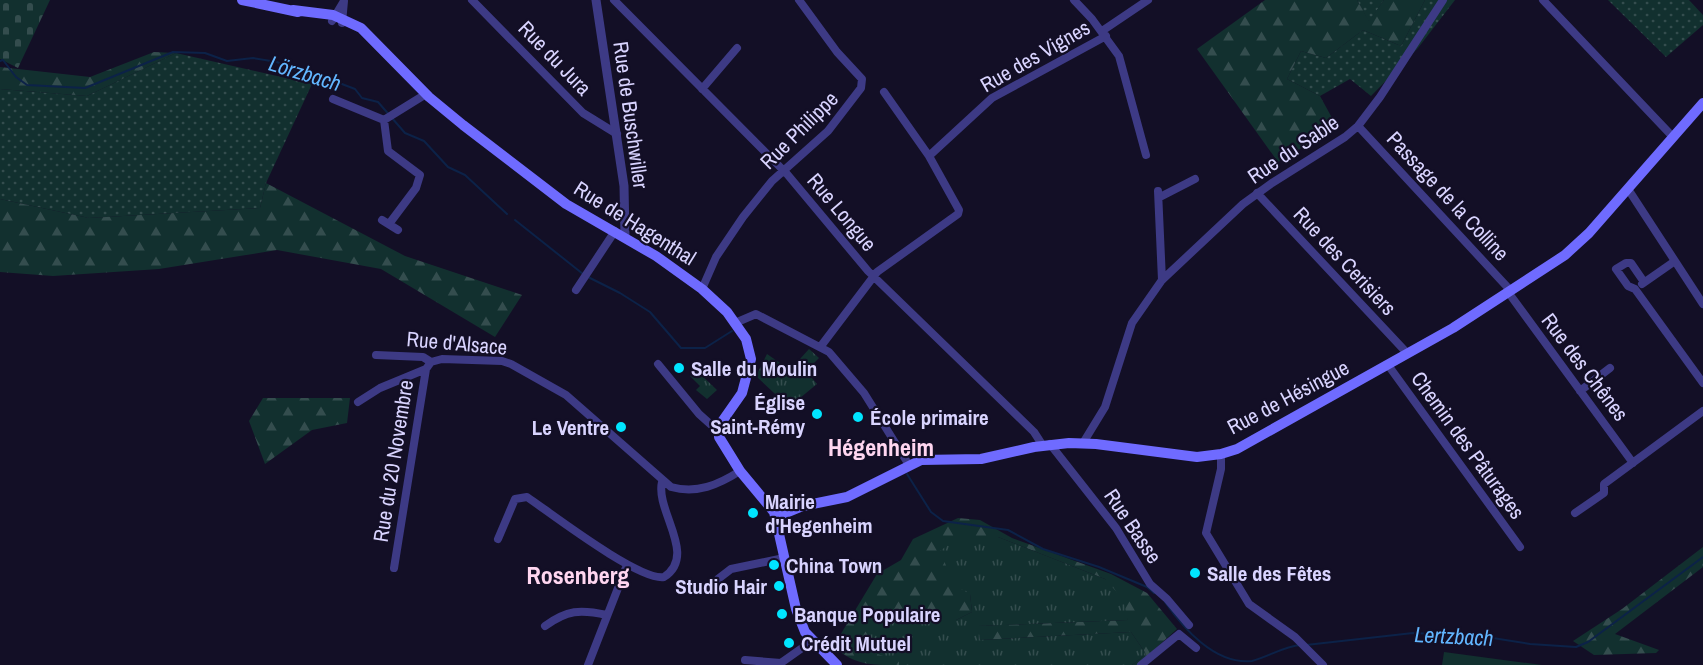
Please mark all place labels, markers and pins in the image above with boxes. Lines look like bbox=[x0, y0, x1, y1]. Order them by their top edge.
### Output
place label: Salle du Moulin bbox=[691, 354, 817, 383]
marker: Salle du Moulin bbox=[672, 361, 686, 375]
place label: Église Saint-Rémy bbox=[710, 388, 805, 441]
place label: École primaire bbox=[870, 403, 989, 432]
marker: Église Saint-Rémy bbox=[810, 407, 824, 421]
marker: École primaire bbox=[851, 410, 865, 424]
place label: Le Ventre bbox=[532, 413, 609, 442]
marker: Le Ventre bbox=[614, 420, 628, 434]
place label: Mairie d'Hegenheim bbox=[765, 487, 872, 540]
marker: Mairie d'Hegenheim bbox=[746, 506, 760, 520]
place label: China Town bbox=[786, 551, 882, 580]
marker: China Town bbox=[767, 558, 781, 572]
place label: Salle des Fêtes bbox=[1207, 559, 1331, 588]
marker: Salle des Fêtes bbox=[1188, 566, 1202, 580]
place label: Studio Hair bbox=[675, 572, 767, 601]
marker: Studio Hair bbox=[772, 579, 786, 593]
place label: Banque Populaire bbox=[794, 600, 940, 629]
marker: Banque Populaire bbox=[775, 607, 789, 621]
place label: Crédit Mutuel bbox=[801, 629, 911, 658]
marker: Crédit Mutuel bbox=[782, 636, 796, 650]

